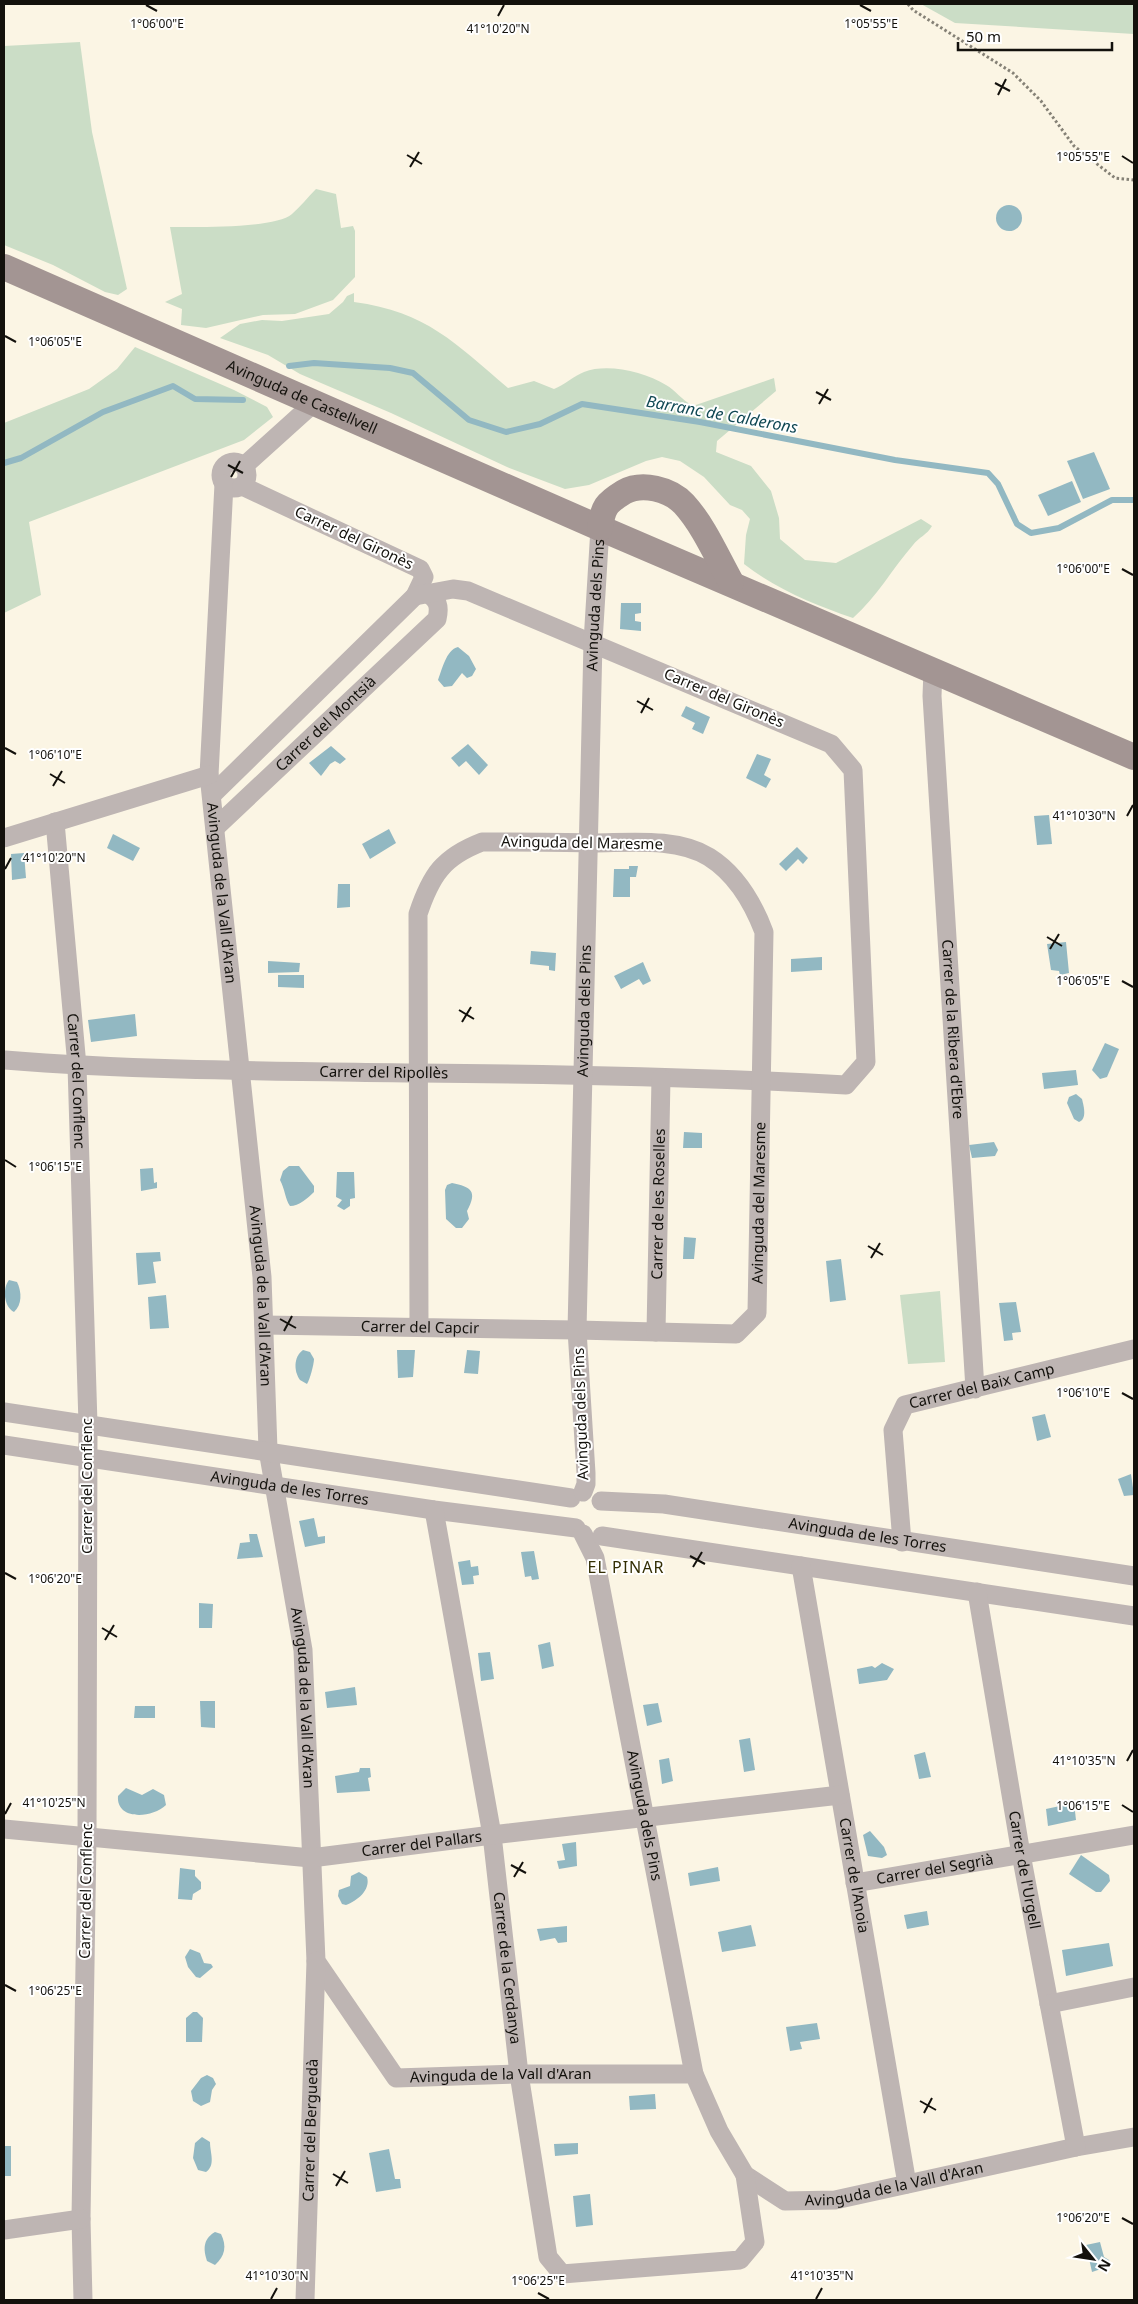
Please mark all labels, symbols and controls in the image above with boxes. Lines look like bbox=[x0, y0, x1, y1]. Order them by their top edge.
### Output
text: 1°06'00"E bbox=[130, 15, 184, 32]
text: 1°05'55"E bbox=[844, 15, 898, 32]
text: 41°10'20"N bbox=[466, 20, 530, 37]
scale bar bbox=[958, 20, 1112, 52]
text: 50 m bbox=[966, 26, 1001, 46]
text: 1°05'55"E bbox=[1056, 148, 1110, 165]
text: 1°06'05"E bbox=[28, 333, 82, 350]
street label: Avinguda de Castellvell bbox=[224, 355, 381, 438]
water label: Barranc de Calderons bbox=[645, 390, 800, 438]
street label: Carrer del Gironès bbox=[292, 501, 417, 573]
street label: Avinguda dels Pins bbox=[581, 538, 608, 671]
text: 1°06'00"E bbox=[1056, 560, 1110, 577]
street label: Carrer del Gironès bbox=[661, 663, 788, 731]
street label: Carrer del Montsià bbox=[270, 671, 380, 775]
text: 1°06'10"E bbox=[28, 746, 82, 763]
street label: Avinguda de la Vall d'Aran bbox=[203, 801, 242, 984]
text: 41°10'30"N bbox=[1052, 807, 1116, 824]
street label: Avinguda del Maresme bbox=[501, 831, 663, 853]
text: 41°10'20"N bbox=[22, 849, 86, 866]
street label: Carrer de la Ribera d'Ebre bbox=[938, 939, 969, 1120]
street label: Avinguda dels Pins bbox=[572, 944, 595, 1077]
text: 1°06'05"E bbox=[1056, 972, 1110, 989]
street label: Carrer del Conflenc bbox=[63, 1012, 91, 1149]
street label: Carrer del Ripollès bbox=[319, 1061, 448, 1082]
street label: Avinguda del Maresme bbox=[747, 1122, 770, 1284]
street label: Carrer de les Roselles bbox=[646, 1128, 669, 1280]
text: 1°06'15"E bbox=[28, 1158, 82, 1175]
street label: Avinguda de la Vall d'Aran bbox=[245, 1204, 277, 1387]
street label: Carrer del Capcir bbox=[361, 1316, 479, 1337]
street label: Avinguda dels Pins bbox=[568, 1348, 592, 1481]
street label: Carrer del Baix Camp bbox=[907, 1358, 1056, 1413]
text: 1°06'10"E bbox=[1056, 1384, 1110, 1401]
street label: Carrer del Conflenc bbox=[76, 1418, 96, 1554]
street label: Avinguda de les Torres bbox=[209, 1465, 370, 1509]
street label: Avinguda de les Torres bbox=[787, 1512, 948, 1556]
district label: EL PINAR bbox=[588, 1556, 664, 1578]
text: 1°06'20"E bbox=[28, 1570, 82, 1587]
street label: Avinguda de la Vall d'Aran bbox=[287, 1606, 320, 1789]
street label: Avinguda dels Pins bbox=[623, 1748, 668, 1882]
text: 41°10'35"N bbox=[1052, 1752, 1116, 1769]
text: 41°10'25"N bbox=[22, 1794, 86, 1811]
text: 1°06'15"E bbox=[1056, 1797, 1110, 1814]
street label: Carrer de l'Urgell bbox=[1005, 1809, 1046, 1931]
street label: Carrer de l'Anoia bbox=[835, 1816, 875, 1934]
street label: Carrer del Conflenc bbox=[74, 1823, 96, 1959]
street label: Carrer del Pallars bbox=[360, 1825, 483, 1860]
street label: Carrer del Segrià bbox=[875, 1848, 995, 1888]
street label: Carrer de la Cerdanya bbox=[489, 1891, 527, 2045]
text: 1°06'25"E bbox=[28, 1982, 82, 1999]
street label: Carrer del Berguedà bbox=[297, 2058, 322, 2202]
street label: Avinguda de la Vall d'Aran bbox=[409, 2063, 592, 2087]
street label: Avinguda de la Vall d'Aran bbox=[804, 2157, 985, 2210]
text: 1°06'20"E bbox=[1056, 2209, 1110, 2226]
north arrow bbox=[1068, 2234, 1118, 2284]
text: N bbox=[1094, 2256, 1116, 2275]
text: 41°10'30"N bbox=[245, 2267, 309, 2284]
text: 41°10'35"N bbox=[790, 2267, 854, 2284]
text: 1°06'25"E bbox=[511, 2272, 565, 2289]

